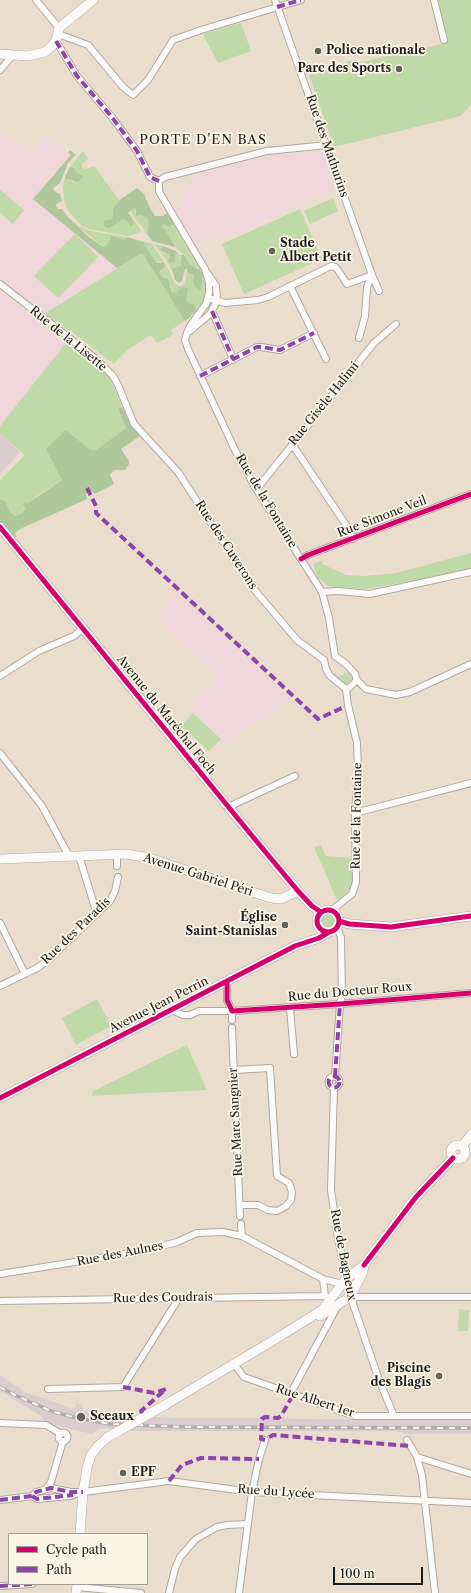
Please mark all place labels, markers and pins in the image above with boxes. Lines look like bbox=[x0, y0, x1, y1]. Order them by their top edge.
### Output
place label: Police nationale bbox=[326, 44, 425, 58]
marker: Police nationale bbox=[313, 46, 323, 56]
place label: Parc des Sports bbox=[297, 62, 391, 76]
marker: Parc des Sports bbox=[394, 64, 404, 74]
place label: Stade Albert Petit bbox=[280, 237, 351, 265]
marker: Stade Albert Petit bbox=[267, 246, 277, 256]
place label: Église Saint-Stanislas bbox=[186, 911, 277, 939]
marker: Église Saint-Stanislas bbox=[280, 920, 290, 930]
place label: Piscine des Blagis bbox=[370, 1362, 431, 1390]
marker: Piscine des Blagis bbox=[434, 1371, 444, 1381]
place label: Sceaux bbox=[90, 1410, 134, 1424]
marker: Sceaux bbox=[75, 1411, 87, 1423]
place label: EPF bbox=[131, 1466, 156, 1480]
marker: EPF bbox=[118, 1468, 128, 1478]

